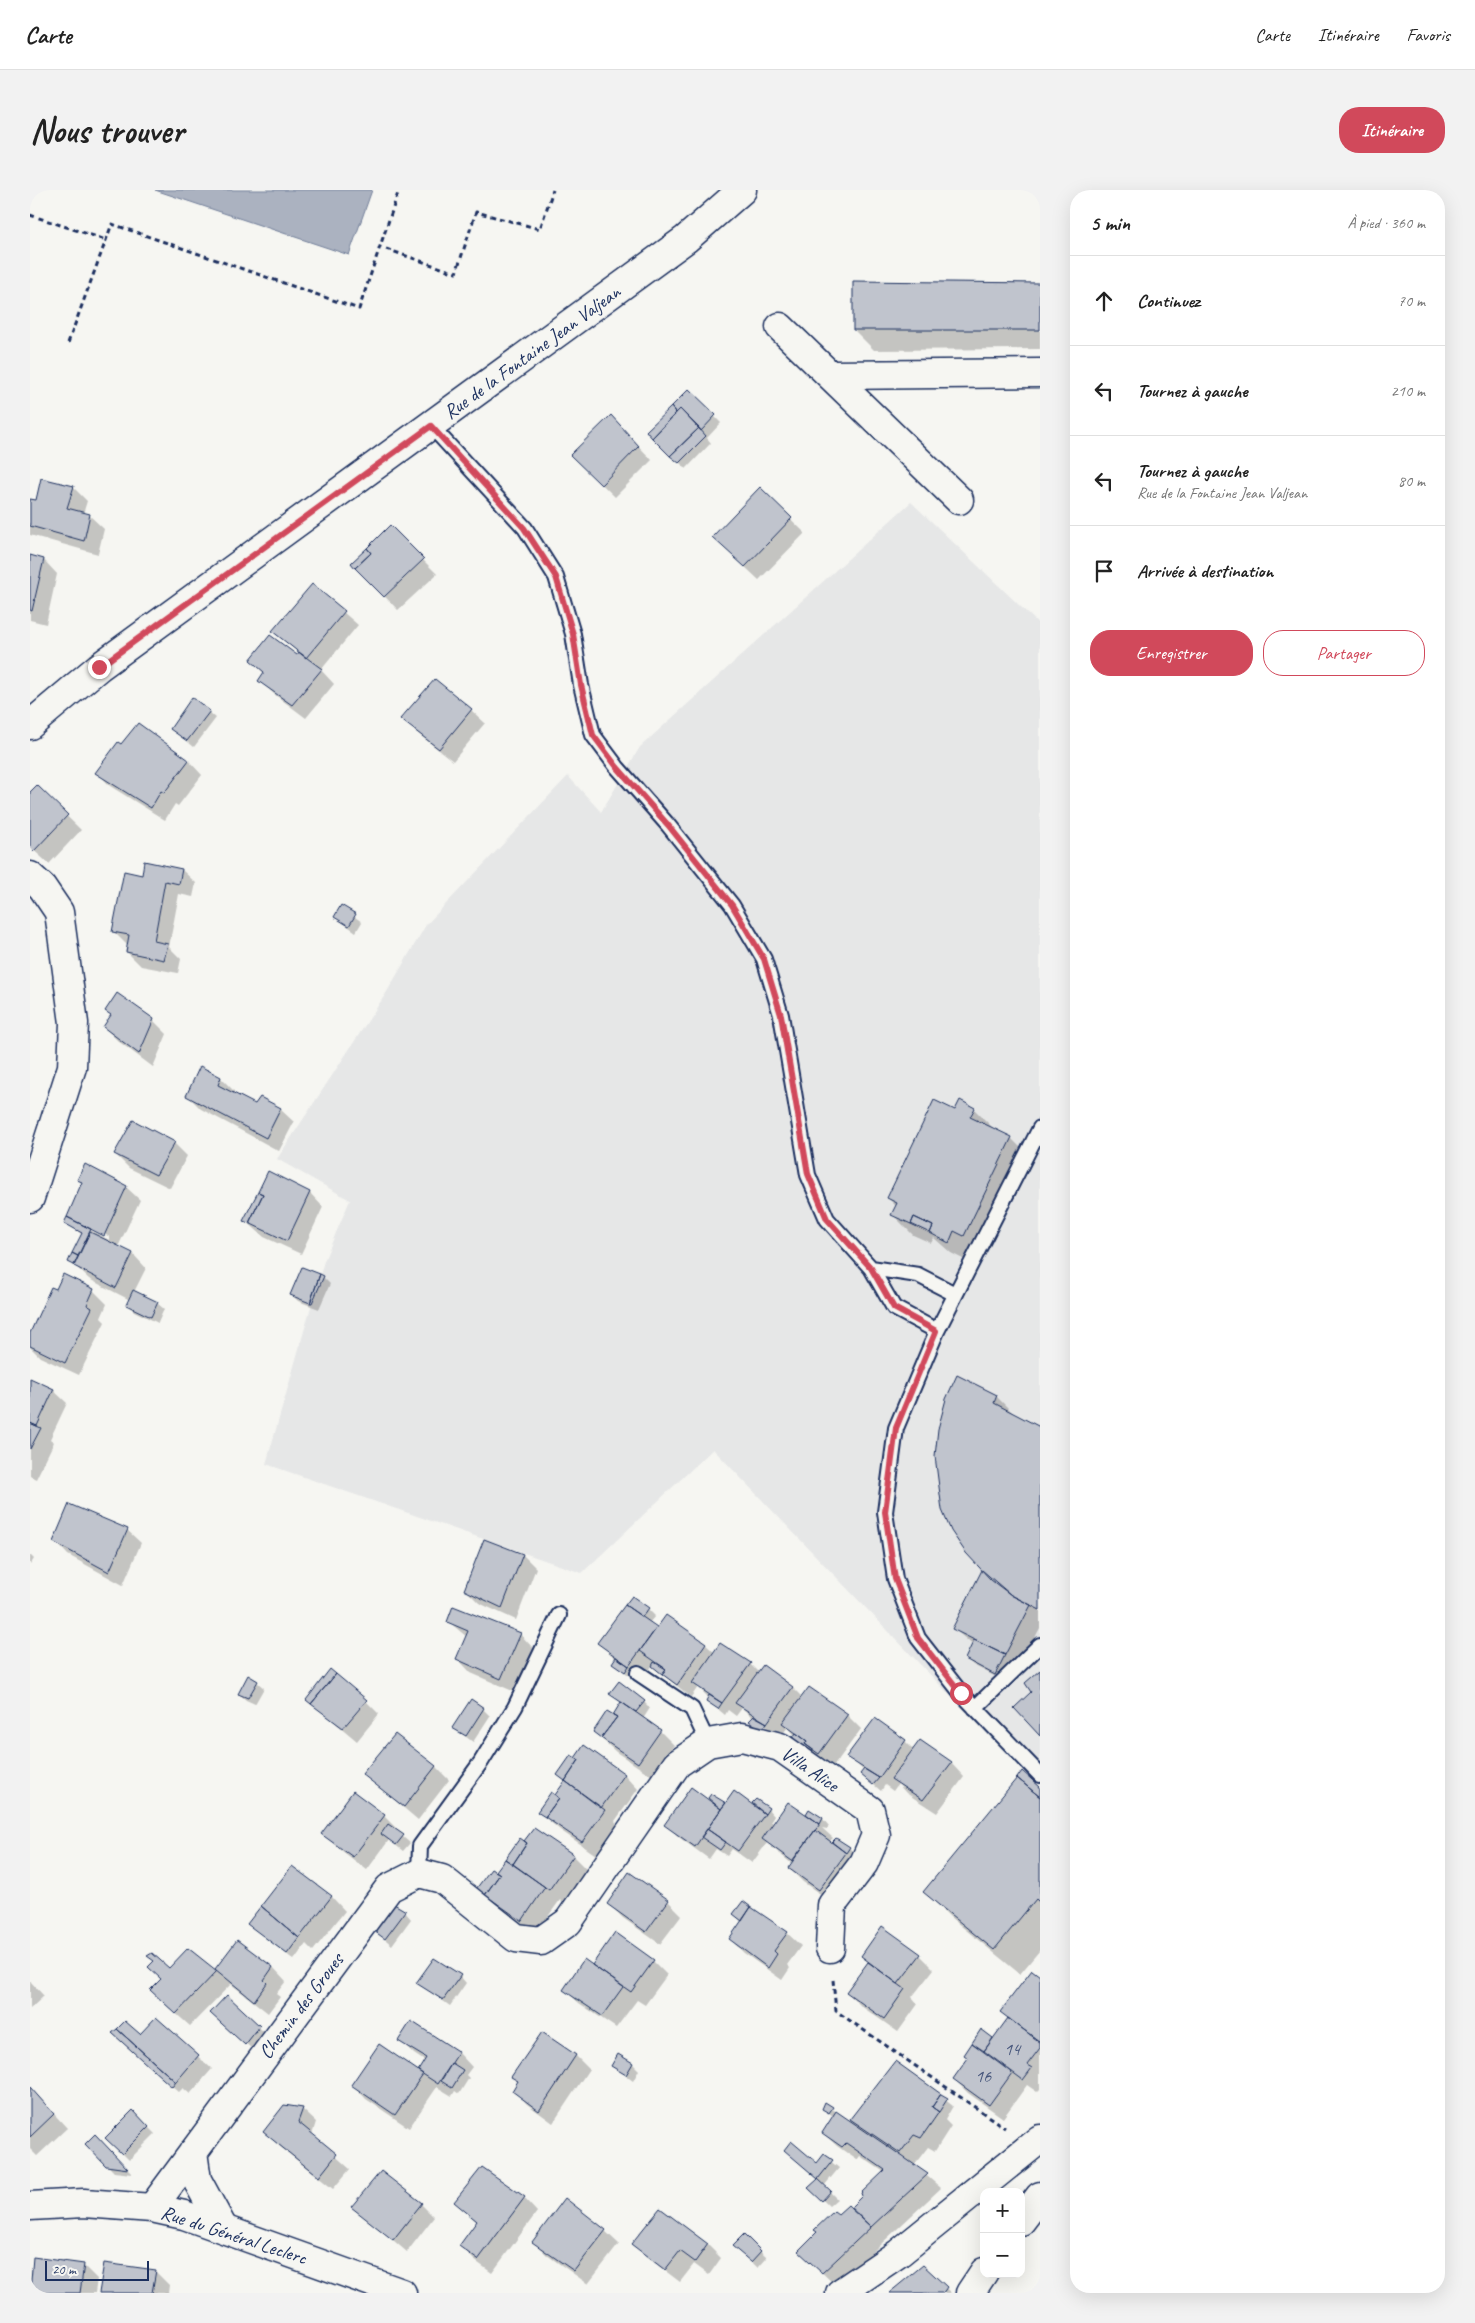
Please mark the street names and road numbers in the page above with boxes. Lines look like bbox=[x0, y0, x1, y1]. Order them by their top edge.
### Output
street label: Rue de la Fontaine Jean Valjean bbox=[439, 279, 626, 425]
street label: Villa Alice bbox=[777, 1741, 845, 1798]
street label: Chemin des Groues bbox=[253, 1947, 350, 2064]
street label: Rue du Général Leclerc bbox=[158, 2200, 311, 2271]

